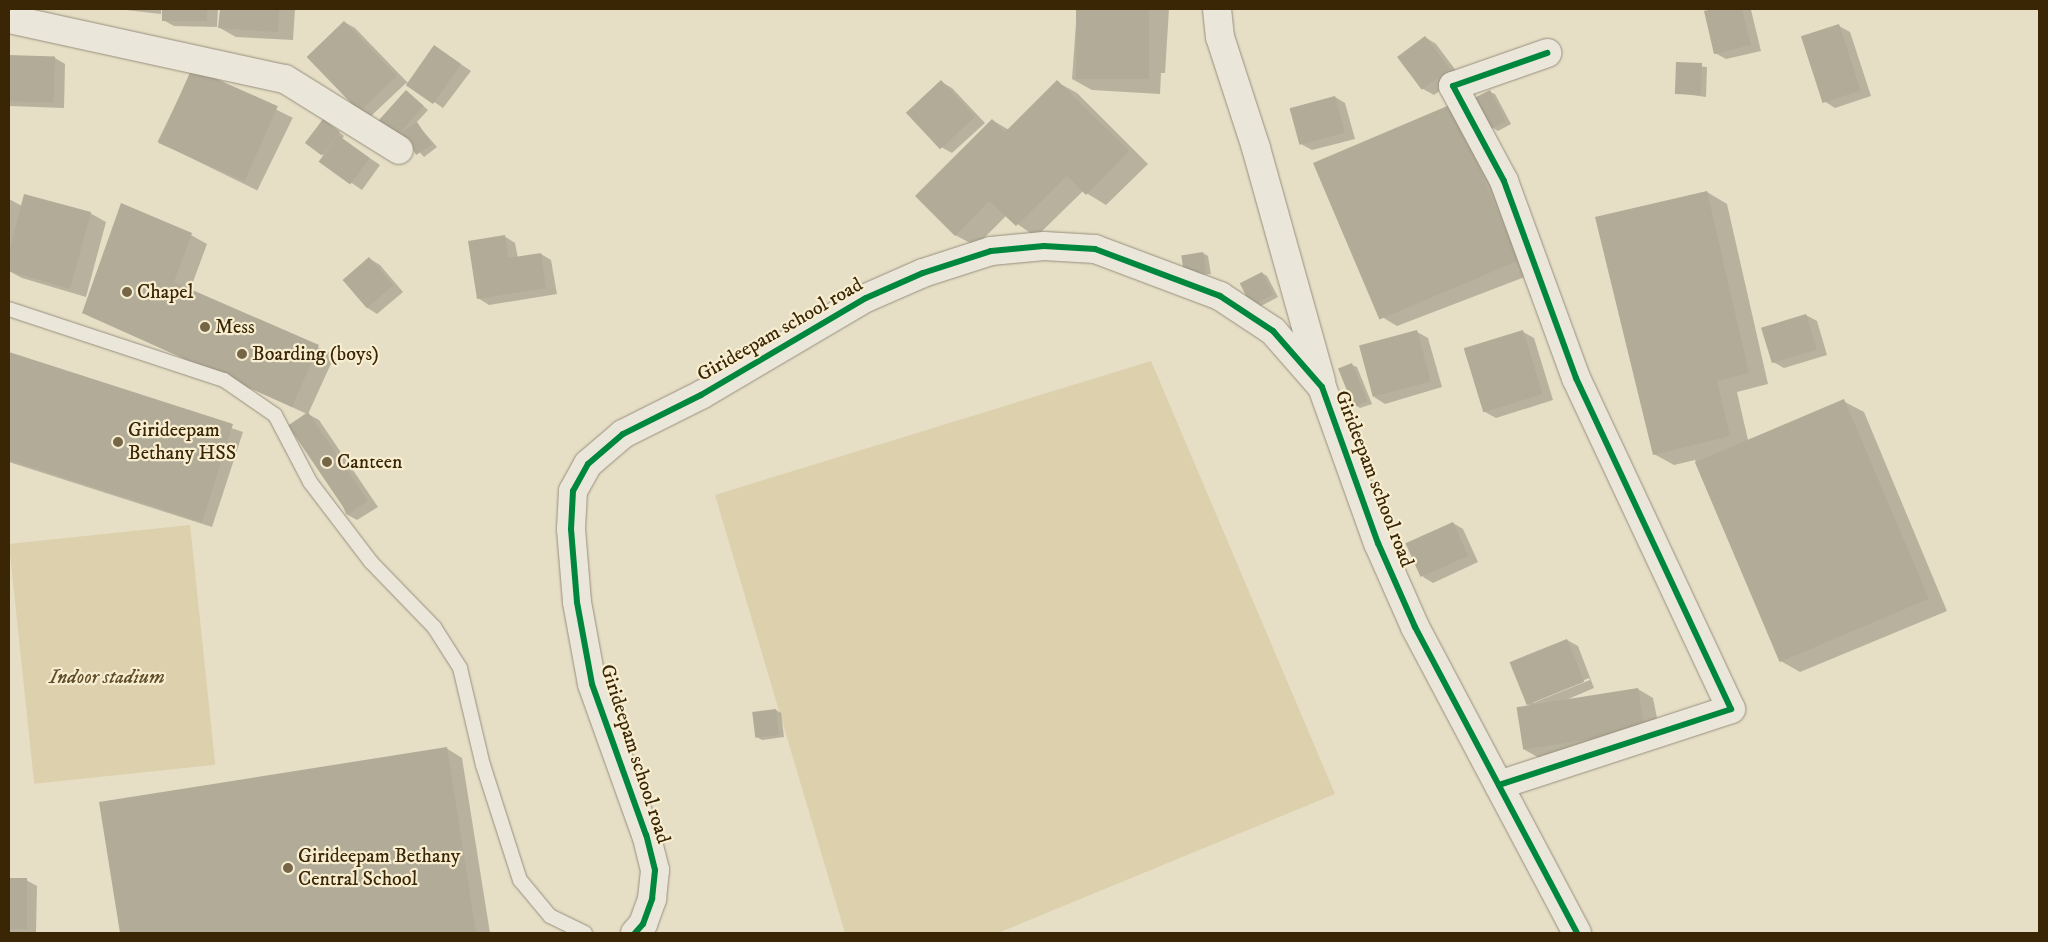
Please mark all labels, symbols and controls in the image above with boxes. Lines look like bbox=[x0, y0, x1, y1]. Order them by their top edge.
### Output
street label: Girideepam school road bbox=[693, 273, 867, 387]
place label: Chapel bbox=[137, 280, 194, 304]
marker: Chapel bbox=[121, 286, 133, 298]
place label: Mess bbox=[215, 315, 255, 339]
marker: Mess bbox=[199, 321, 211, 333]
place label: Boarding (boys) bbox=[252, 342, 379, 366]
marker: Boarding (boys) bbox=[236, 348, 248, 360]
street label: Girideepam school road bbox=[1329, 387, 1419, 571]
place label: Girideepam Bethany HSS bbox=[128, 419, 236, 466]
marker: Girideepam Bethany HSS bbox=[112, 436, 124, 448]
place label: Canteen bbox=[337, 450, 403, 474]
marker: Canteen bbox=[321, 456, 333, 468]
street label: Girideepam school road bbox=[595, 661, 675, 847]
park label: Indoor stadium bbox=[49, 665, 165, 689]
place label: Girideepam Bethany Central School bbox=[298, 844, 460, 891]
marker: Girideepam Bethany Central School bbox=[282, 862, 294, 874]

